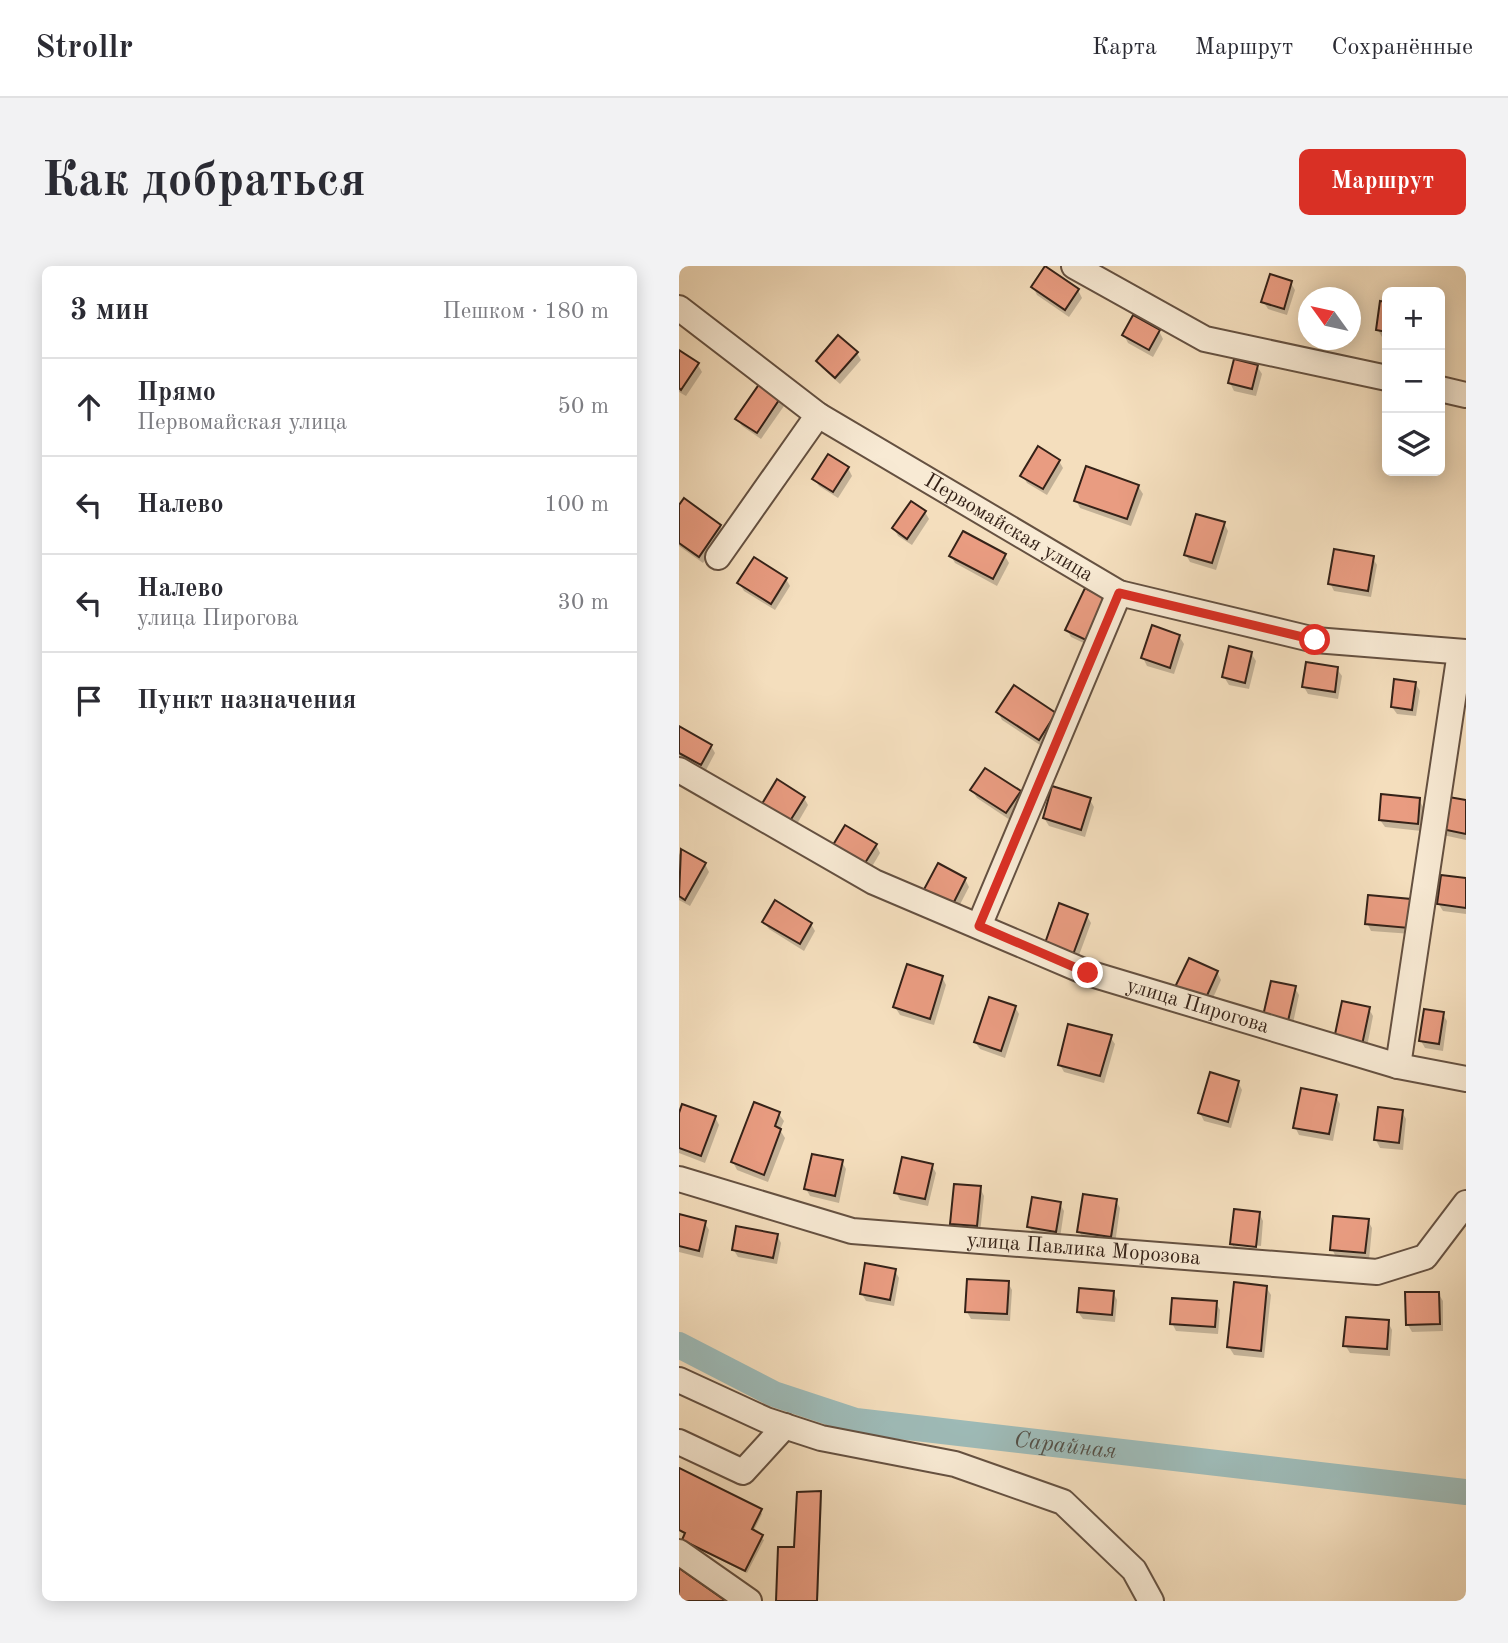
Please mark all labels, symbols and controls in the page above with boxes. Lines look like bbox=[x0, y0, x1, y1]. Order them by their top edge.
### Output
text: Strollr bbox=[35, 32, 133, 65]
text: Карта bbox=[1092, 36, 1157, 60]
text: Маршрут bbox=[1195, 36, 1293, 60]
text: Сохранённые bbox=[1331, 36, 1473, 60]
button: Маршрут bbox=[1299, 149, 1466, 215]
text: Как добраться bbox=[42, 158, 366, 207]
north arrow bbox=[1298, 287, 1361, 350]
map controls bbox=[1382, 287, 1445, 476]
button: + bbox=[1382, 287, 1445, 350]
text: 3 мин bbox=[70, 296, 149, 326]
text: Пешком · 180 m bbox=[443, 300, 609, 323]
button: − bbox=[1382, 350, 1445, 413]
text: Прямо bbox=[137, 380, 216, 406]
icon: ahead bbox=[70, 388, 108, 426]
text: 50 m bbox=[558, 395, 609, 418]
text: Первомайская улица bbox=[137, 411, 347, 434]
button: layers bbox=[1382, 413, 1445, 476]
street label: Первомайская улица bbox=[921, 470, 1097, 586]
icon: left bbox=[70, 486, 108, 524]
text: Налево bbox=[137, 492, 224, 518]
text: 100 m bbox=[544, 493, 609, 516]
text: Налево bbox=[137, 576, 224, 602]
icon: left bbox=[70, 584, 108, 622]
text: 30 m bbox=[558, 591, 609, 614]
text: улица Пирогова bbox=[137, 607, 299, 630]
route start bbox=[1299, 624, 1330, 655]
icon: arrive bbox=[70, 682, 108, 720]
text: Пункт назначения bbox=[137, 688, 356, 714]
route end bbox=[1072, 957, 1103, 988]
street label: улица Пирогова bbox=[1124, 975, 1272, 1037]
street label: улица Павлика Морозова bbox=[966, 1229, 1201, 1269]
water label: Сарайная bbox=[1013, 1428, 1118, 1463]

